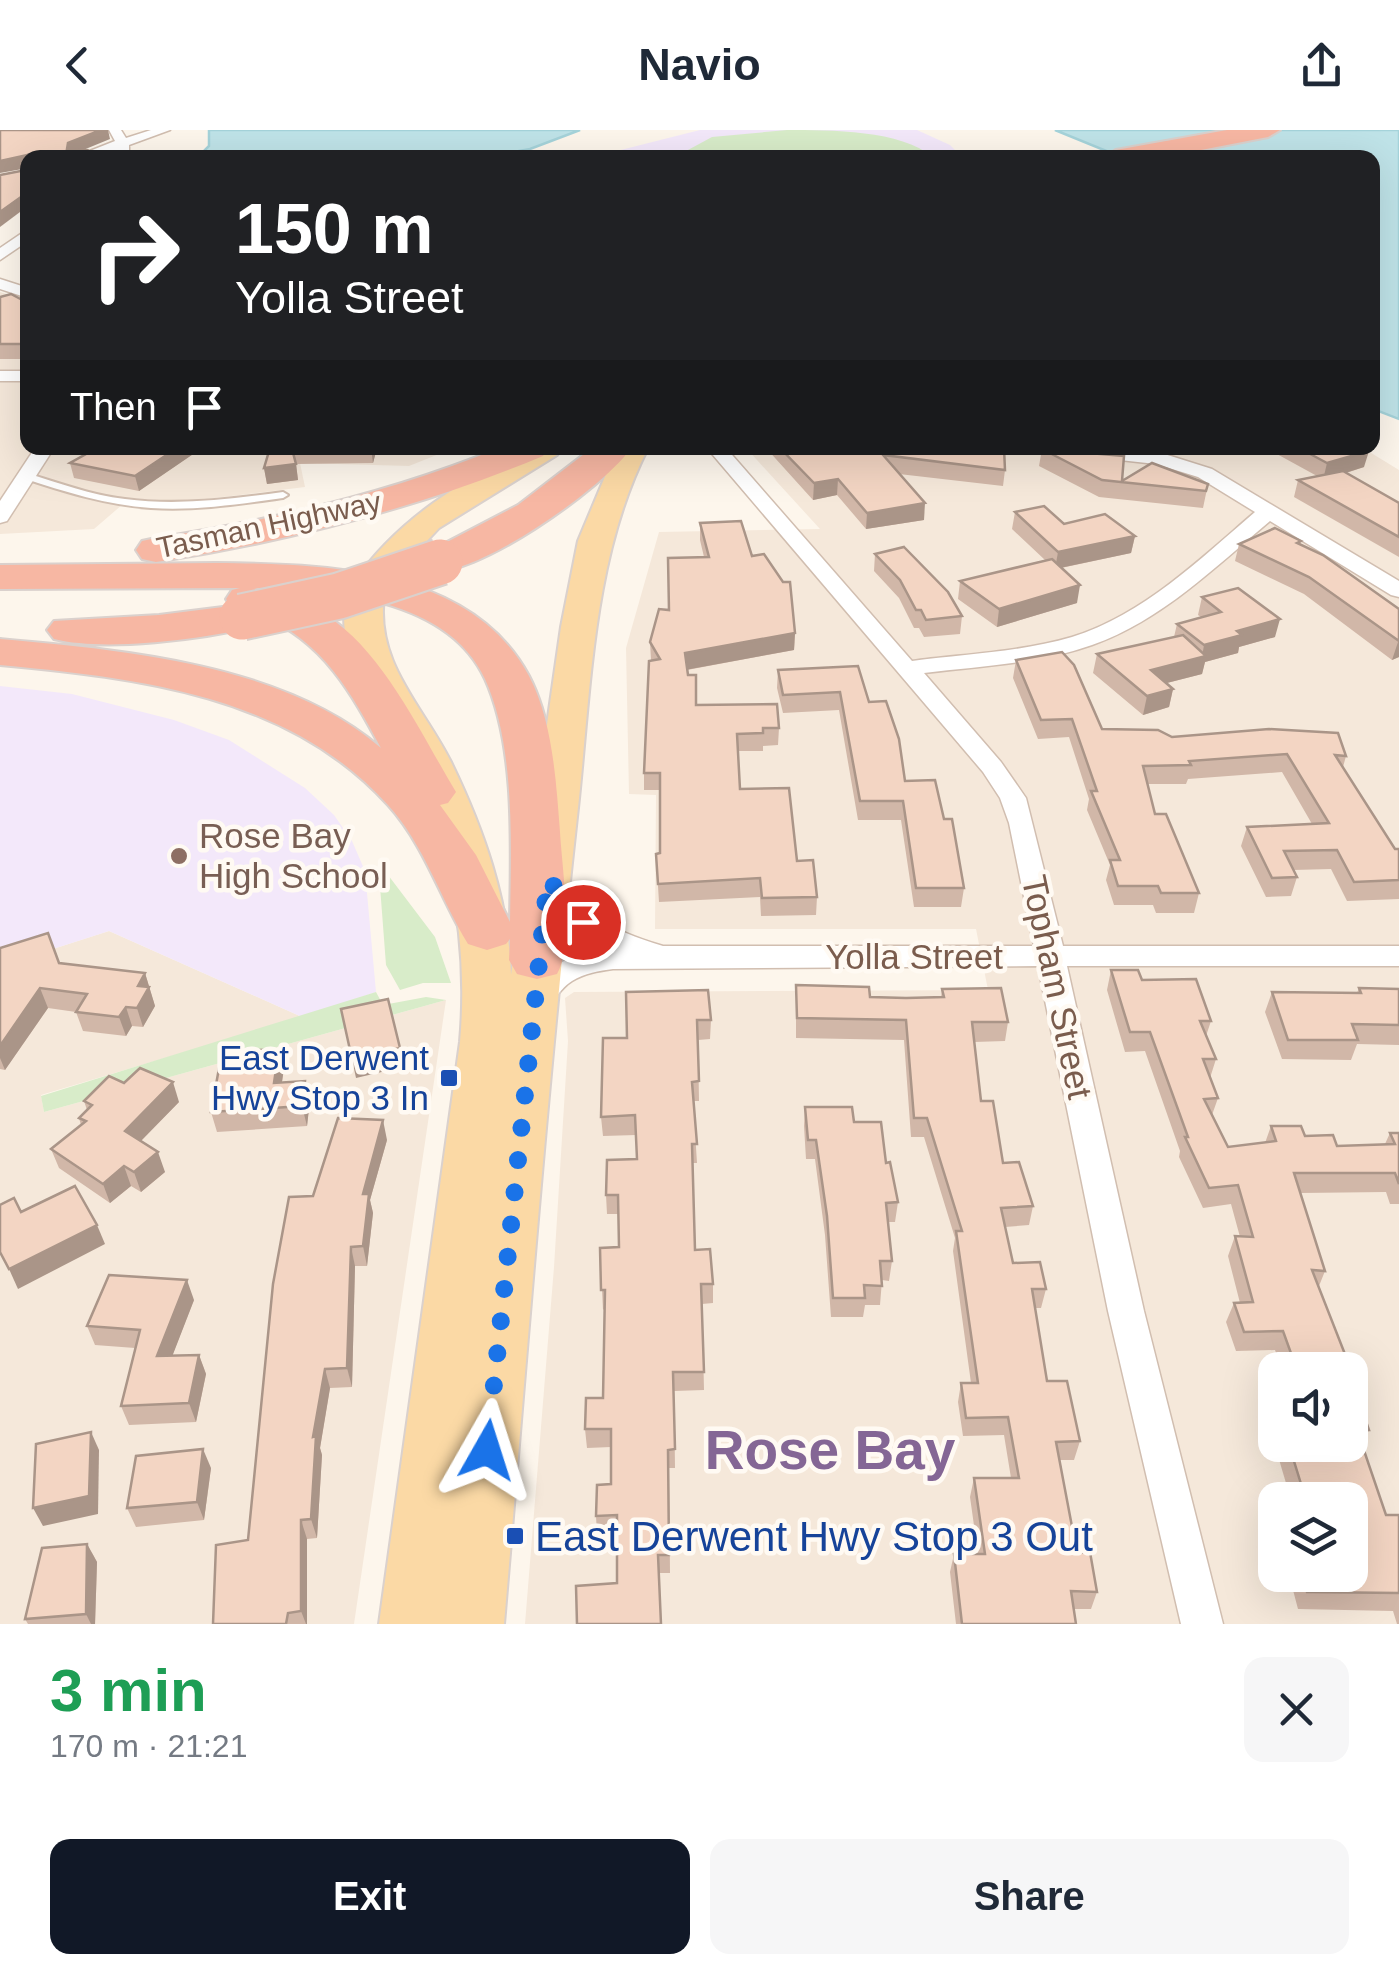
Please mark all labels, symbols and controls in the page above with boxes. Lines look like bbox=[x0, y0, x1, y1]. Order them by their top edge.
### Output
icon: back bbox=[50, 38, 105, 93]
icon: share bbox=[1294, 38, 1349, 93]
text: Navio bbox=[638, 39, 761, 90]
icon: right bbox=[70, 190, 200, 320]
text: 150 m bbox=[235, 190, 433, 268]
text: Yolla Street bbox=[235, 272, 464, 323]
icon: arrive bbox=[177, 380, 232, 435]
text: Then bbox=[70, 386, 157, 428]
street label: Tasman Highway bbox=[154, 485, 384, 564]
place label: Rose Bay High School bbox=[199, 816, 388, 895]
marker: Rose Bay High School bbox=[168, 845, 190, 867]
street label: Topham Street bbox=[1015, 872, 1100, 1103]
pin bbox=[541, 880, 626, 965]
icon: arrive bbox=[556, 895, 611, 950]
street label: Yolla Street bbox=[825, 937, 1003, 976]
place label: East Derwent Hwy Stop 3 In bbox=[211, 1038, 429, 1117]
marker: East Derwent Hwy Stop 3 In bbox=[438, 1067, 460, 1089]
map controls bbox=[1258, 1352, 1368, 1592]
button: sound bbox=[1258, 1352, 1368, 1462]
position arrow bbox=[435, 1398, 539, 1502]
district label: Rose Bay bbox=[705, 1419, 956, 1481]
button: layers bbox=[1258, 1482, 1368, 1592]
place label: East Derwent Hwy Stop 3 Out bbox=[535, 1513, 1093, 1560]
marker: East Derwent Hwy Stop 3 Out bbox=[504, 1525, 526, 1547]
text: 3 min bbox=[50, 1657, 207, 1724]
button: close bbox=[1244, 1657, 1349, 1762]
text: 170 m · 21:21 bbox=[50, 1728, 247, 1764]
button: Exit bbox=[50, 1839, 690, 1954]
button: Share bbox=[710, 1839, 1349, 1954]

